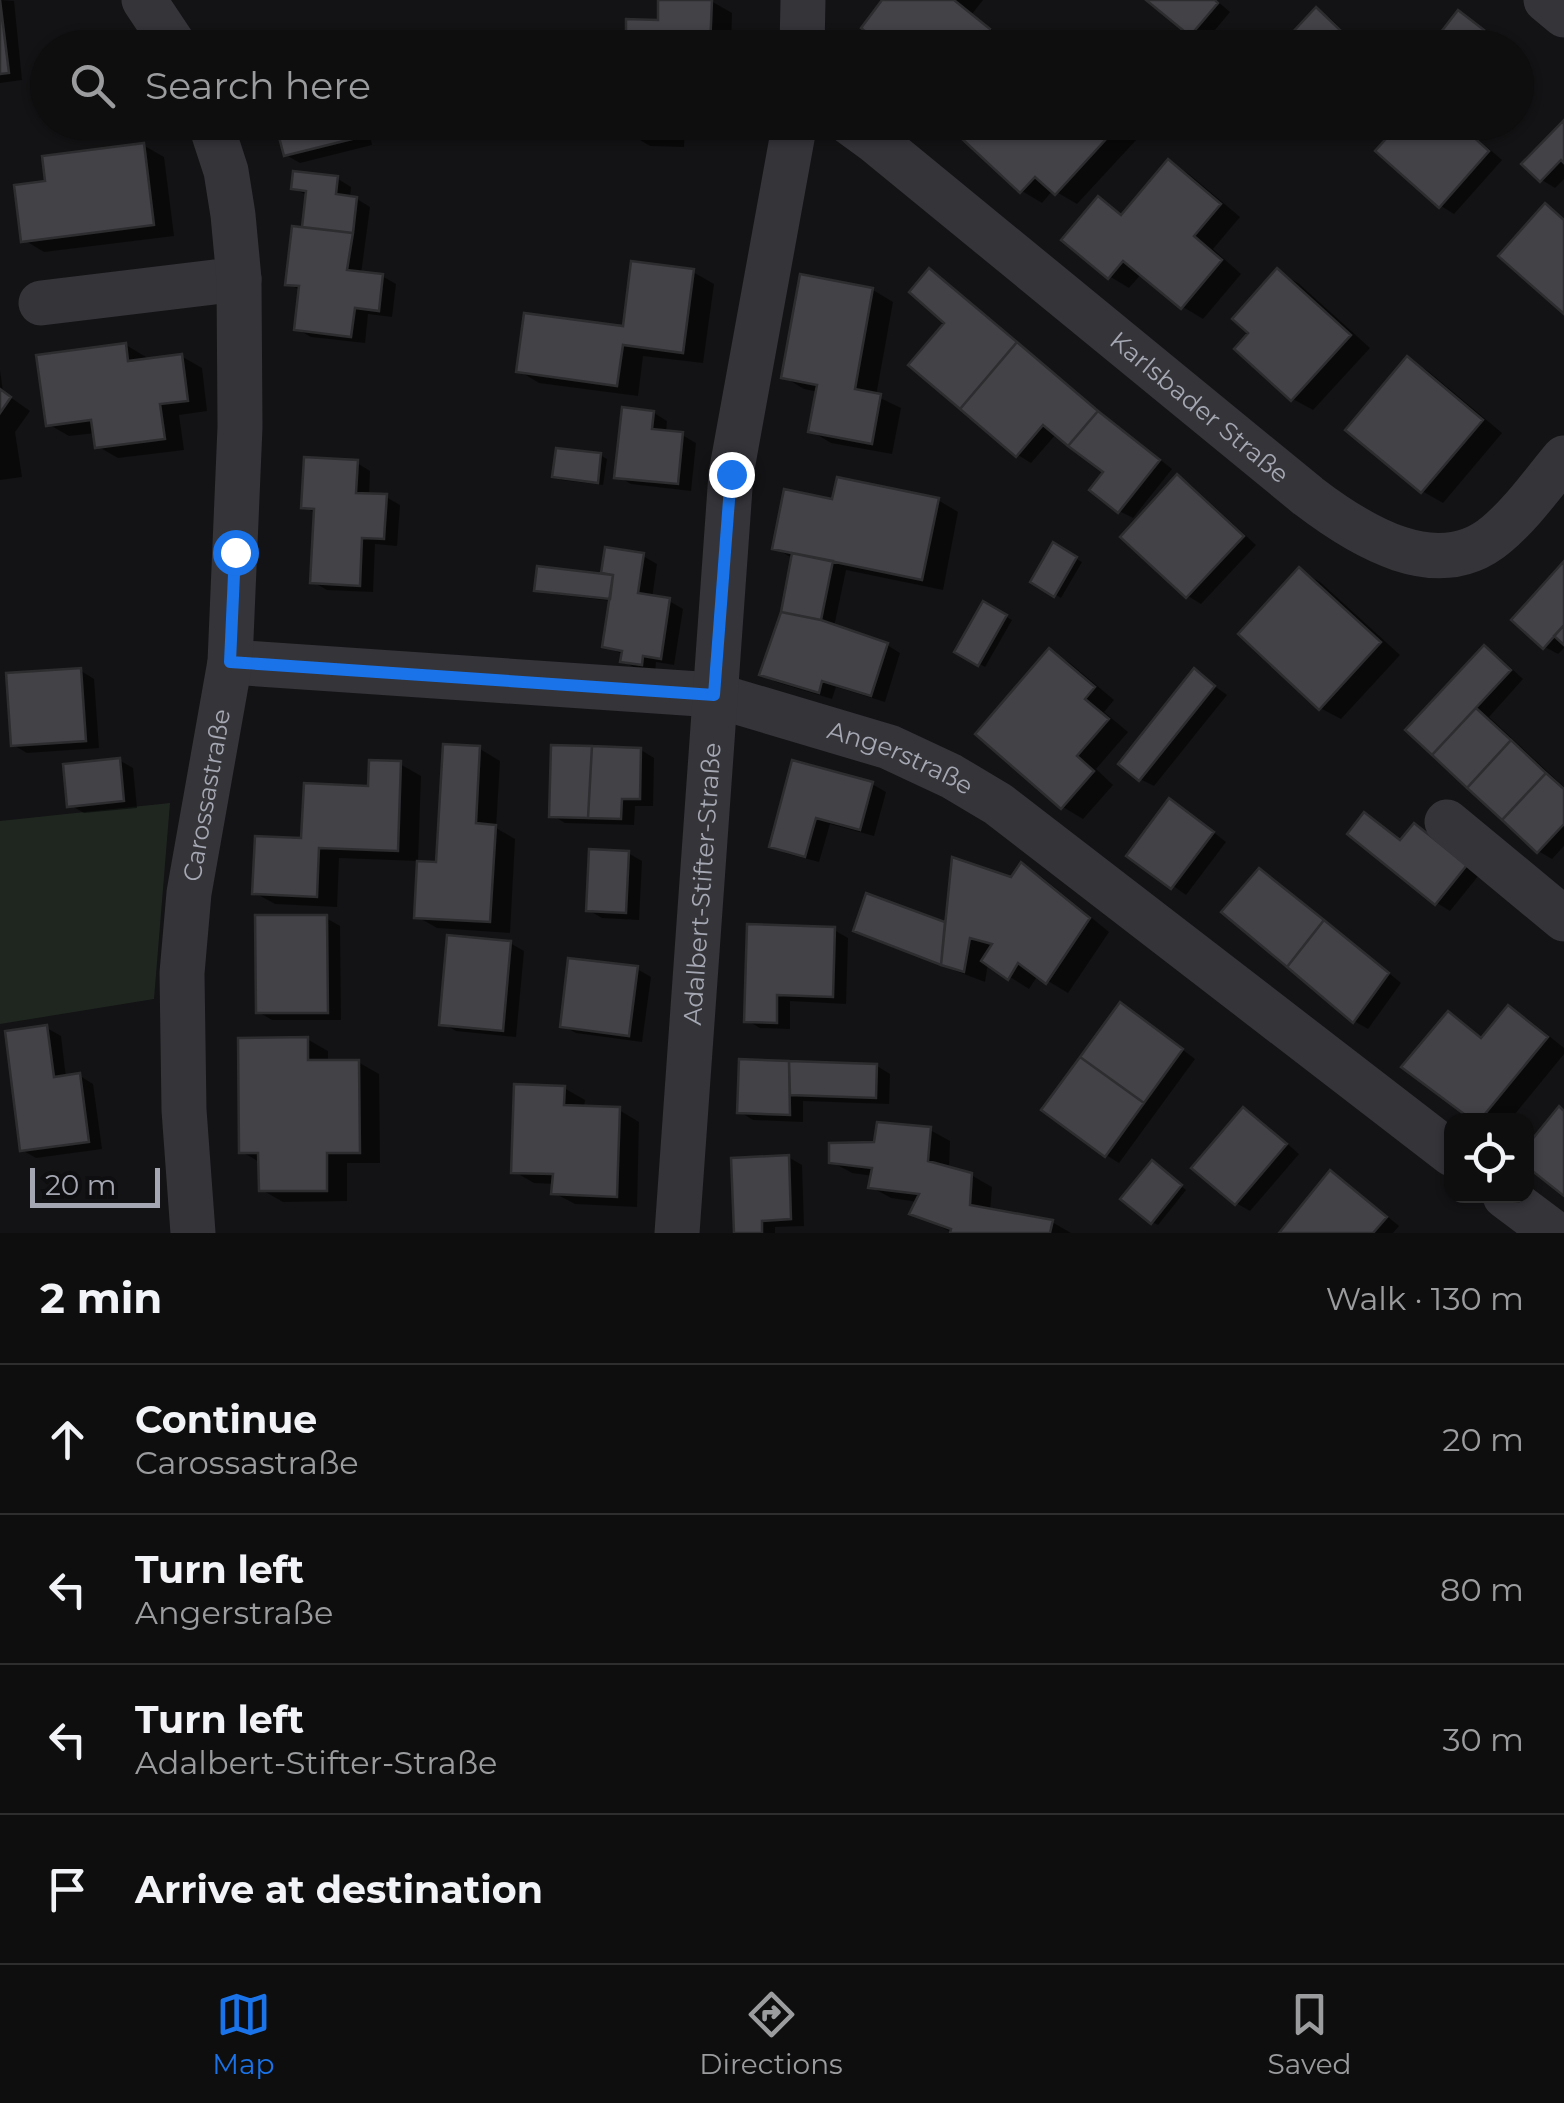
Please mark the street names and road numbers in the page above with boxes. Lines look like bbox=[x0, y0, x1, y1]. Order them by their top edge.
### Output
street label: Karlsbader Straße bbox=[1104, 325, 1295, 489]
street label: Carossastraße bbox=[176, 706, 236, 884]
street label: Angerstraße bbox=[824, 715, 979, 801]
street label: Adalbert-Stifter-Straße bbox=[677, 742, 727, 1026]

